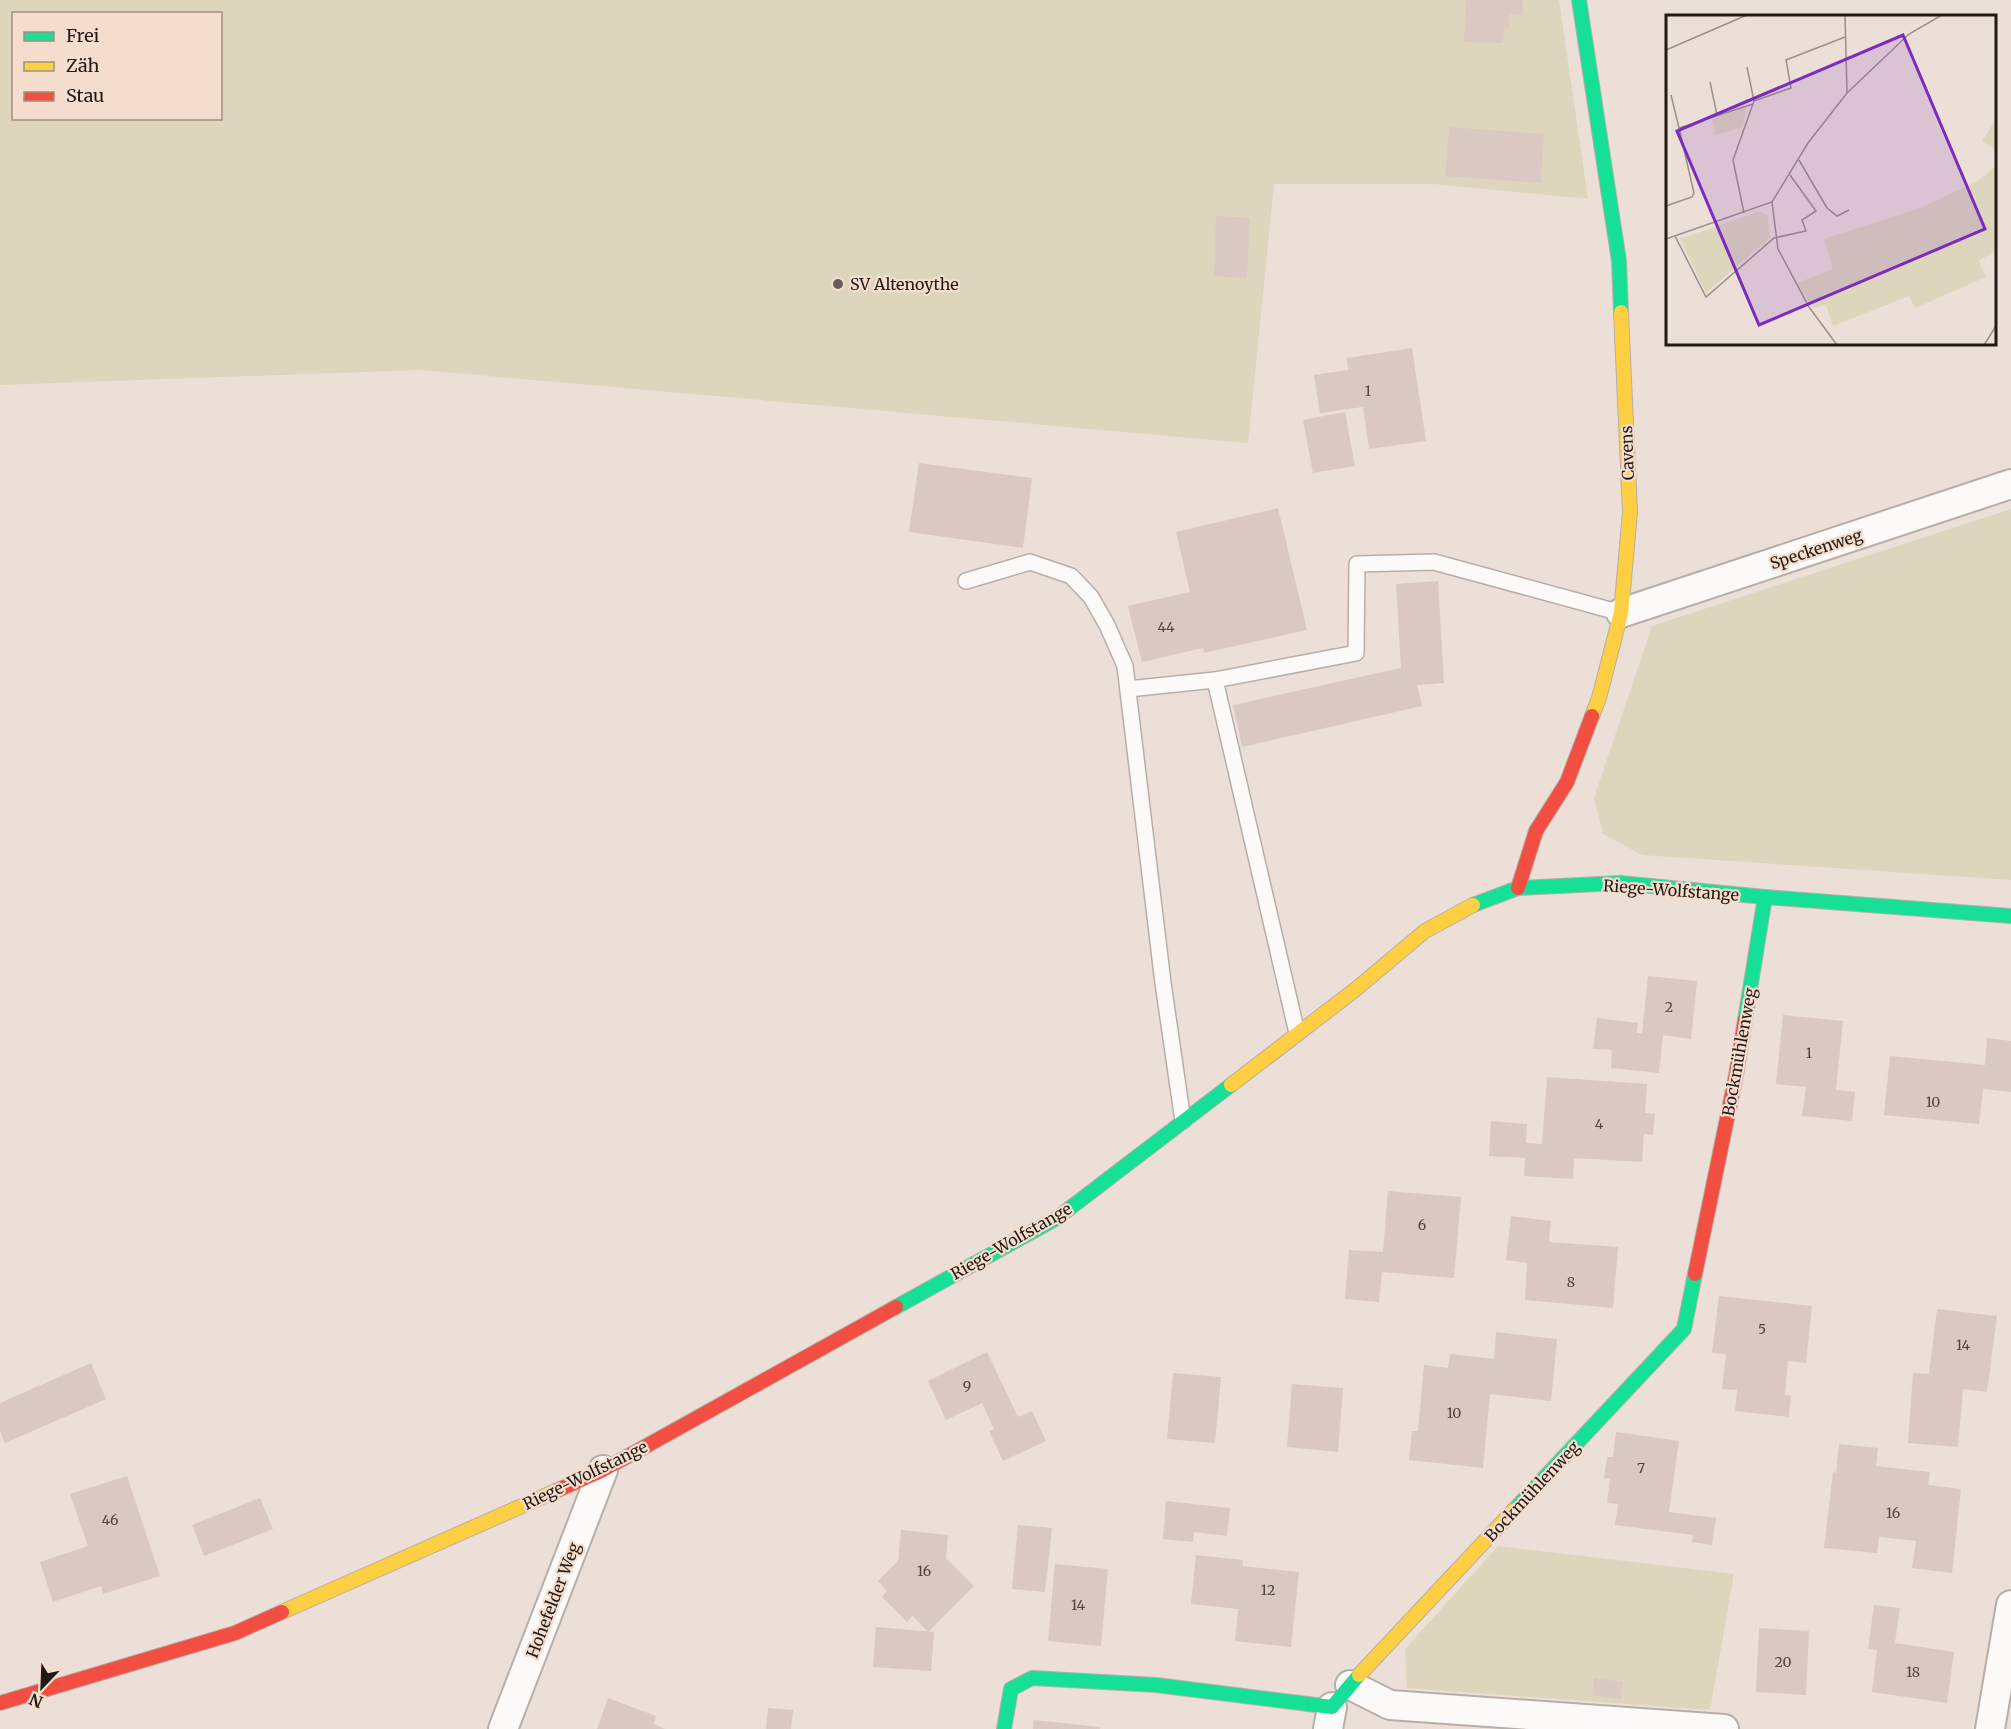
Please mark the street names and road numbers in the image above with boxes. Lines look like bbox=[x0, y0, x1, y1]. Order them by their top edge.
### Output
street label: Cavens bbox=[1616, 425, 1638, 481]
street label: Speckenweg bbox=[1767, 525, 1865, 573]
street label: Riege-Wolfstange bbox=[1602, 875, 1740, 905]
street label: Bockmühlenweg bbox=[1718, 986, 1760, 1118]
street label: Riege-Wolfstange bbox=[947, 1198, 1075, 1284]
street label: Riege-Wolfstange bbox=[519, 1436, 651, 1514]
street label: Bockmühlenweg bbox=[1480, 1436, 1584, 1545]
street label: Hohefelder Weg bbox=[522, 1539, 584, 1661]

